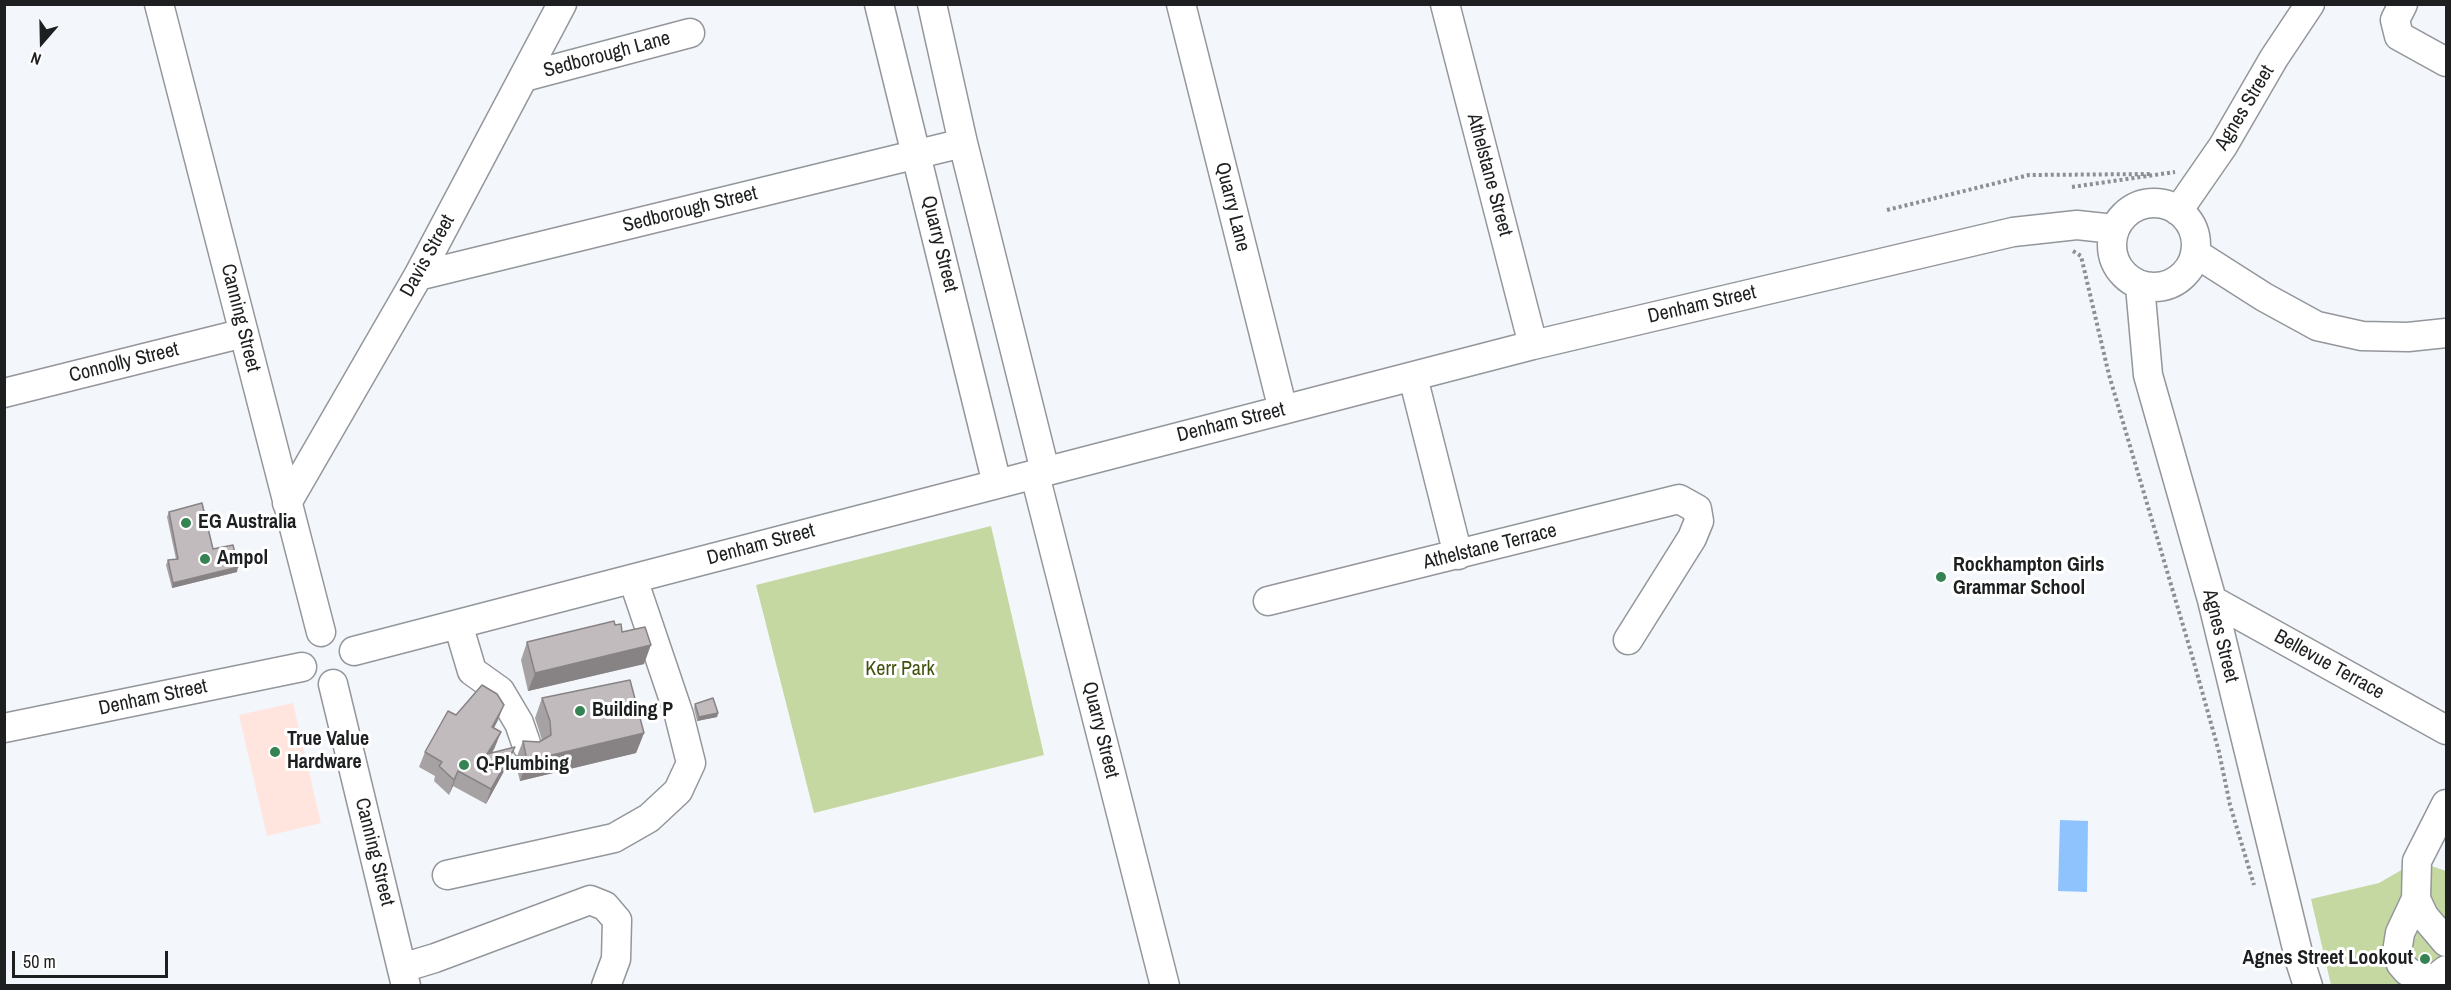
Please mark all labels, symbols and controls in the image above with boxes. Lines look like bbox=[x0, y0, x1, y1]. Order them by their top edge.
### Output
north arrow bbox=[12, 12, 72, 72]
street label: Sedborough Lane bbox=[541, 27, 673, 83]
text: N bbox=[28, 47, 44, 71]
street label: Agnes Street bbox=[2210, 61, 2280, 155]
street label: Athelstane Street bbox=[1461, 111, 1517, 239]
street label: Quarry Lane bbox=[1209, 160, 1255, 254]
street label: Sedborough Street bbox=[620, 182, 760, 238]
street label: Quarry Street bbox=[915, 193, 963, 295]
street label: Davis Street bbox=[396, 211, 460, 301]
street label: Canning Street bbox=[215, 262, 265, 374]
street label: Denham Street bbox=[1646, 281, 1758, 329]
street label: Connolly Street bbox=[67, 338, 181, 388]
street label: Denham Street bbox=[1175, 398, 1287, 448]
place label: EG Australia bbox=[198, 511, 296, 535]
marker: EG Australia bbox=[179, 516, 193, 530]
street label: Denham Street bbox=[705, 519, 817, 571]
street label: Athelstane Terrace bbox=[1421, 519, 1559, 575]
place label: Ampol bbox=[217, 547, 268, 571]
marker: Ampol bbox=[198, 552, 212, 566]
place label: Rockhampton Girls Grammar School bbox=[1953, 554, 2104, 601]
marker: Rockhampton Girls Grammar School bbox=[1934, 570, 1948, 584]
street label: Agnes Street bbox=[2197, 587, 2243, 685]
street label: Bellevue Terrace bbox=[2270, 625, 2388, 705]
park label: Kerr Park bbox=[865, 658, 935, 682]
street label: Denham Street bbox=[97, 675, 209, 721]
street label: Quarry Street bbox=[1076, 679, 1124, 781]
place label: Building P bbox=[592, 699, 673, 723]
marker: Building P bbox=[573, 704, 587, 718]
place label: True Value Hardware bbox=[287, 728, 369, 775]
marker: True Value Hardware bbox=[268, 745, 282, 759]
place label: Q-Plumbing bbox=[476, 753, 569, 777]
marker: Q-Plumbing bbox=[457, 758, 471, 772]
street label: Canning Street bbox=[349, 796, 399, 908]
scale bar bbox=[15, 939, 171, 977]
place label: Agnes Street Lookout bbox=[2243, 947, 2413, 971]
text: 50 m bbox=[23, 949, 56, 974]
marker: Agnes Street Lookout bbox=[2418, 952, 2432, 966]

